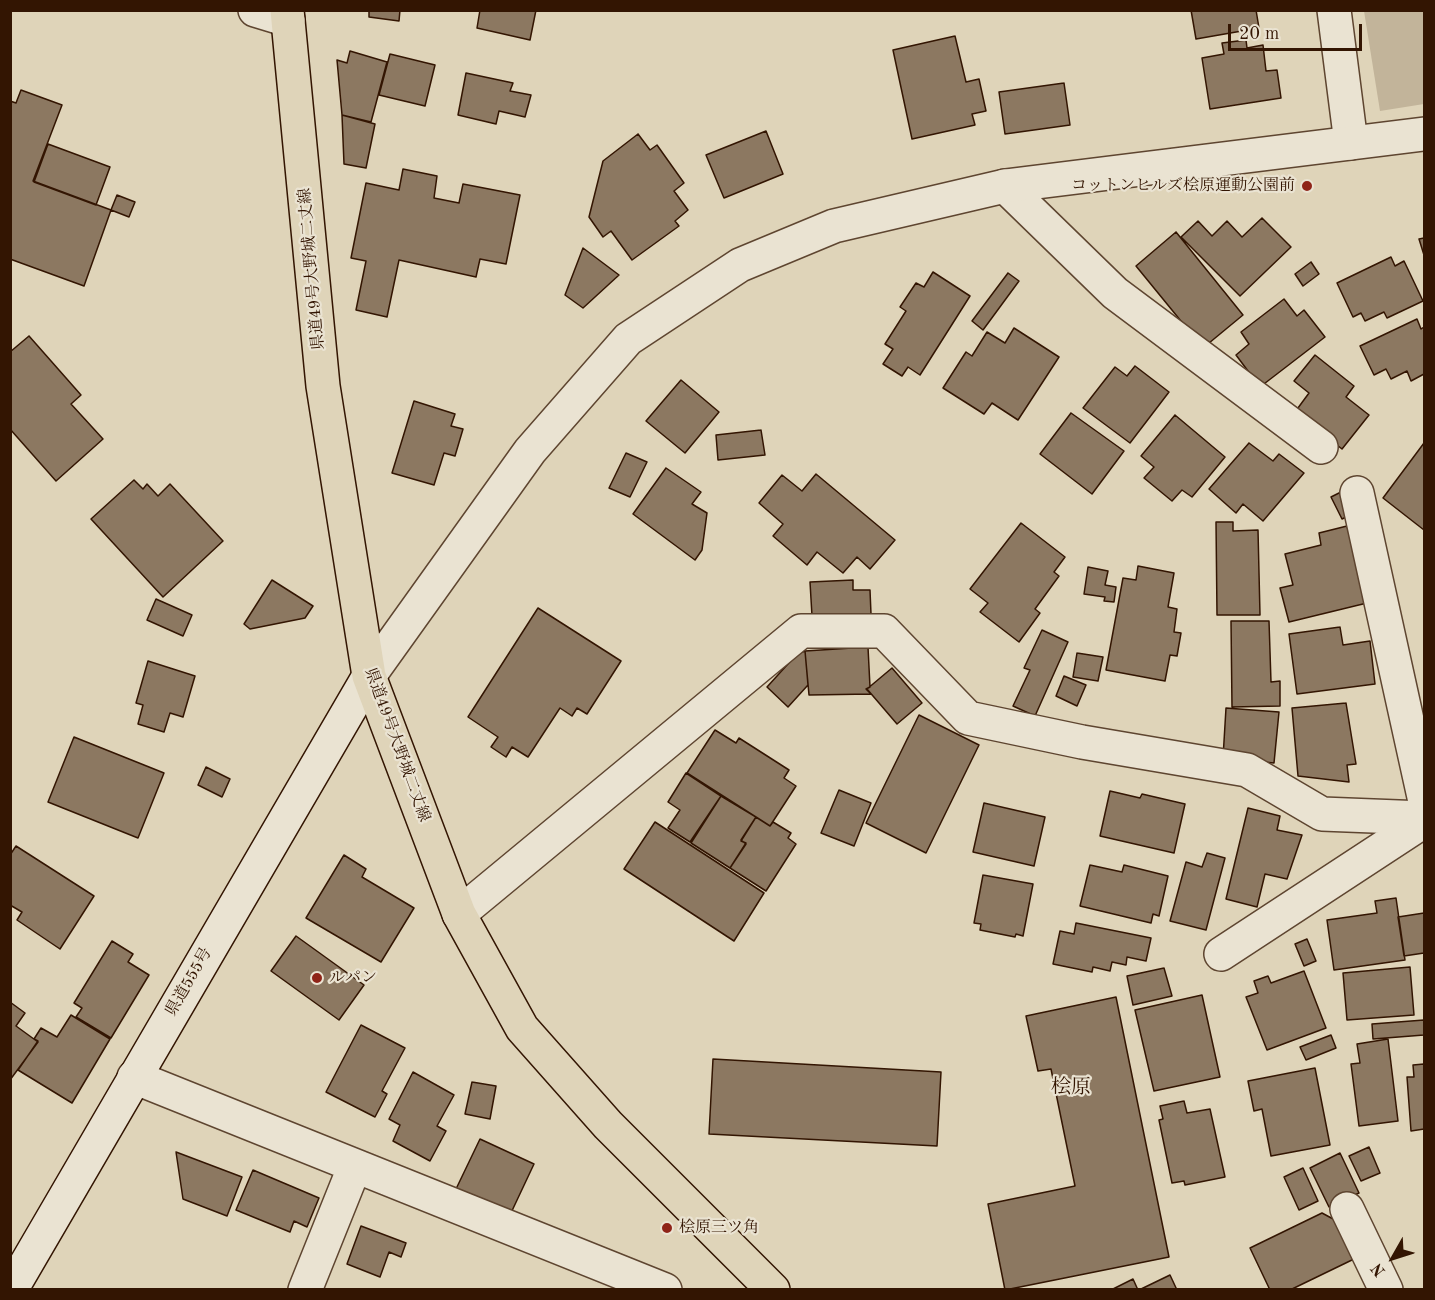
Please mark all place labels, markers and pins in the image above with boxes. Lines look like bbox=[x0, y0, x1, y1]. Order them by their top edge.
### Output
place label: コットンヒルズ桧原運動公園前 bbox=[1071, 176, 1295, 196]
marker: コットンヒルズ桧原運動公園前 bbox=[1300, 179, 1314, 193]
place label: ルパン bbox=[329, 968, 377, 988]
marker: ルパン bbox=[310, 971, 324, 985]
place label: 桧原三ツ角 bbox=[679, 1218, 759, 1238]
marker: 桧原三ツ角 bbox=[660, 1221, 674, 1235]

